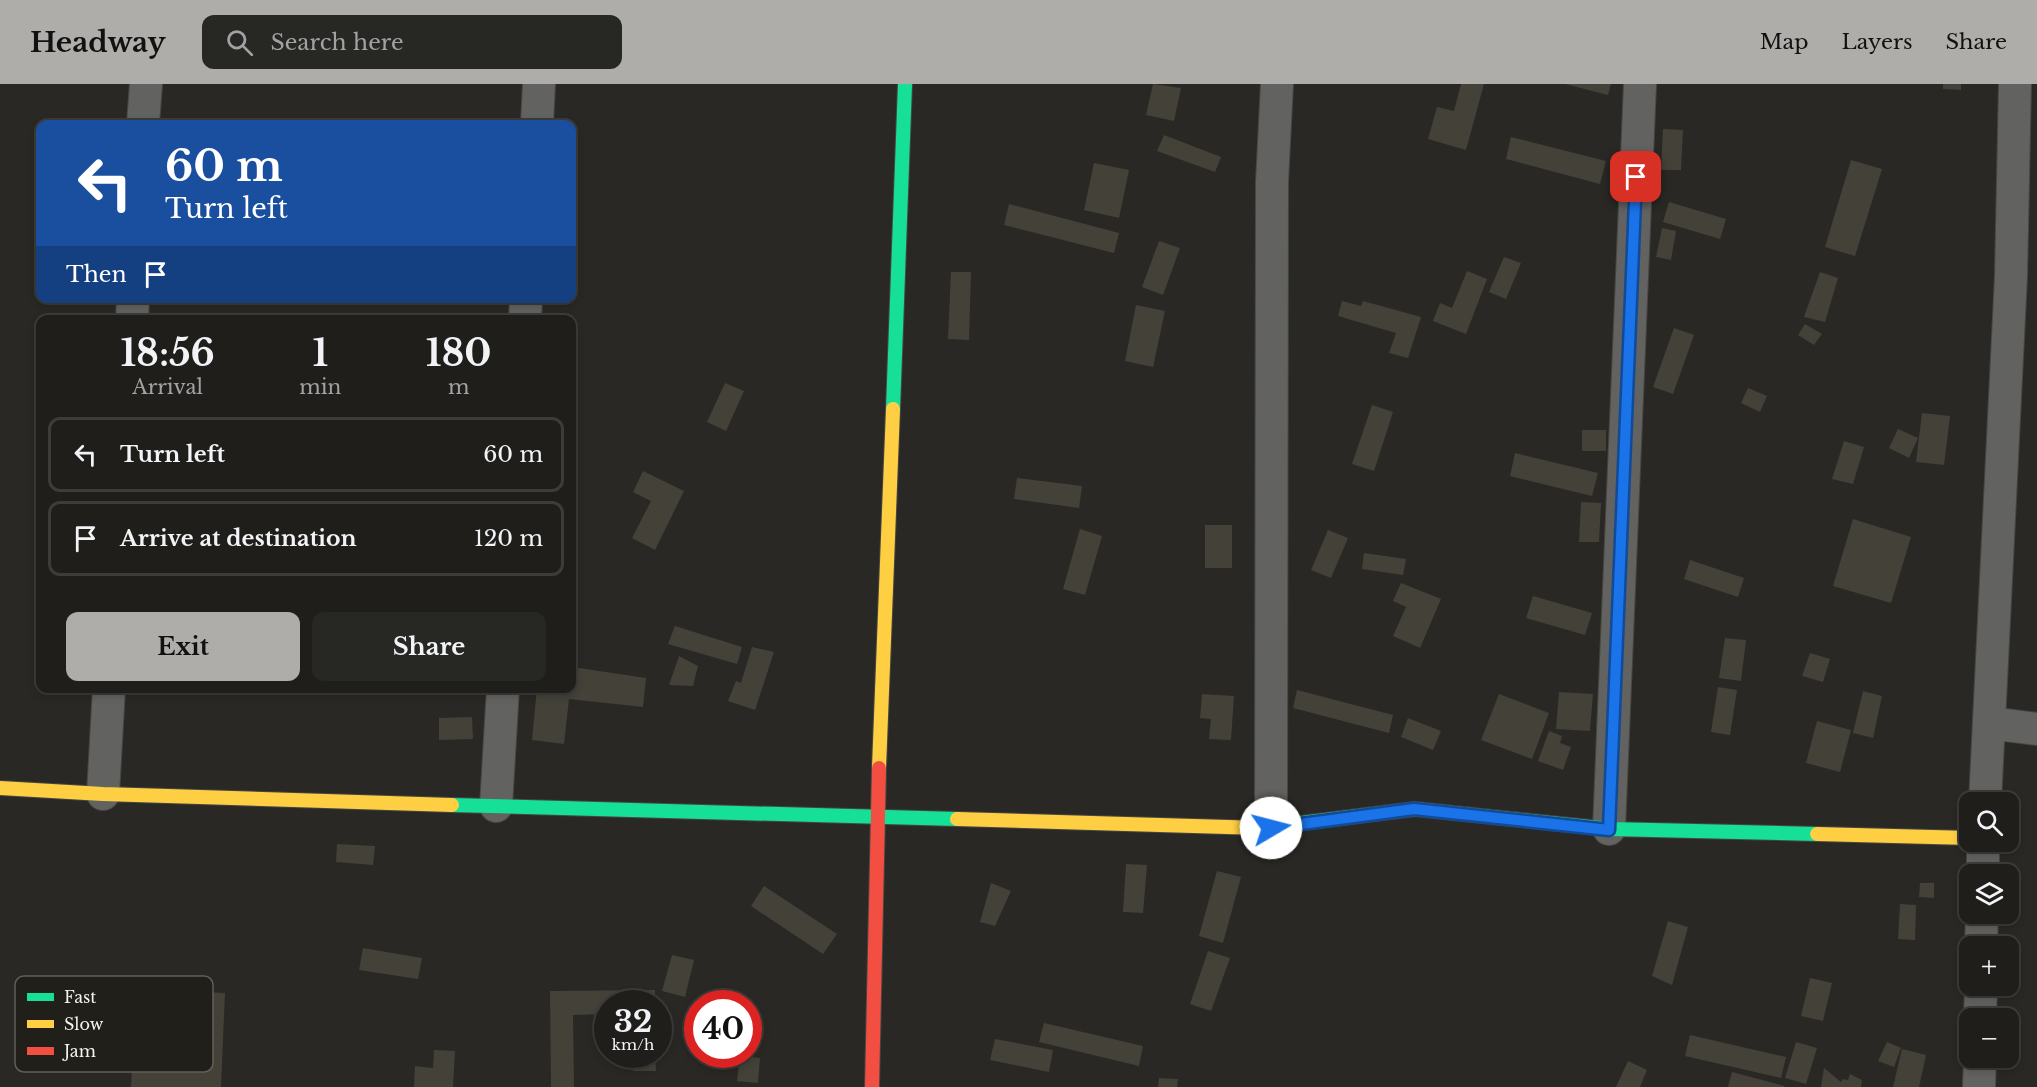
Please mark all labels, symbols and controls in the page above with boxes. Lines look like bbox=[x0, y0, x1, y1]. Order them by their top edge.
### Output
search box bbox=[202, 15, 622, 69]
text: Headway bbox=[30, 25, 166, 60]
icon: search bbox=[223, 26, 256, 59]
text: Search here bbox=[271, 29, 404, 56]
text: Map bbox=[1760, 29, 1809, 55]
text: Layers bbox=[1842, 29, 1913, 55]
text: Share bbox=[1946, 29, 2007, 55]
text: 60 m bbox=[165, 140, 283, 192]
icon: left bbox=[66, 144, 144, 222]
pin bbox=[1610, 151, 1661, 202]
icon: arrive bbox=[1619, 160, 1652, 193]
text: Turn left bbox=[165, 192, 288, 225]
icon: arrive bbox=[139, 258, 172, 291]
text: Then bbox=[66, 261, 127, 288]
text: 18:56 bbox=[120, 331, 215, 376]
text: 1 bbox=[312, 331, 328, 376]
text: 180 bbox=[426, 331, 492, 376]
text: Arrival bbox=[132, 375, 203, 399]
text: min bbox=[299, 375, 341, 399]
text: m bbox=[448, 375, 469, 399]
icon: left bbox=[69, 438, 102, 471]
text: Turn left bbox=[120, 441, 225, 468]
text: 60 m bbox=[483, 441, 543, 468]
icon: arrive bbox=[69, 522, 102, 555]
text: Arrive at destination bbox=[120, 525, 357, 552]
text: 120 m bbox=[474, 525, 543, 552]
button: Exit bbox=[66, 612, 300, 681]
button: Share bbox=[312, 612, 546, 681]
map controls bbox=[1959, 792, 2019, 1068]
button: search bbox=[1959, 792, 2019, 852]
position arrow bbox=[1239, 796, 1303, 860]
button: layers bbox=[1959, 864, 2019, 924]
button: + bbox=[1959, 936, 2019, 996]
legend bbox=[15, 976, 213, 1072]
text: Fast bbox=[64, 987, 96, 1007]
speed limit sign: 40 bbox=[684, 990, 762, 1068]
text: 32 bbox=[614, 1003, 652, 1040]
button: − bbox=[1959, 1008, 2019, 1068]
text: Slow bbox=[64, 1014, 104, 1034]
text: km/h bbox=[612, 1035, 654, 1054]
text: Jam bbox=[62, 1041, 96, 1061]

